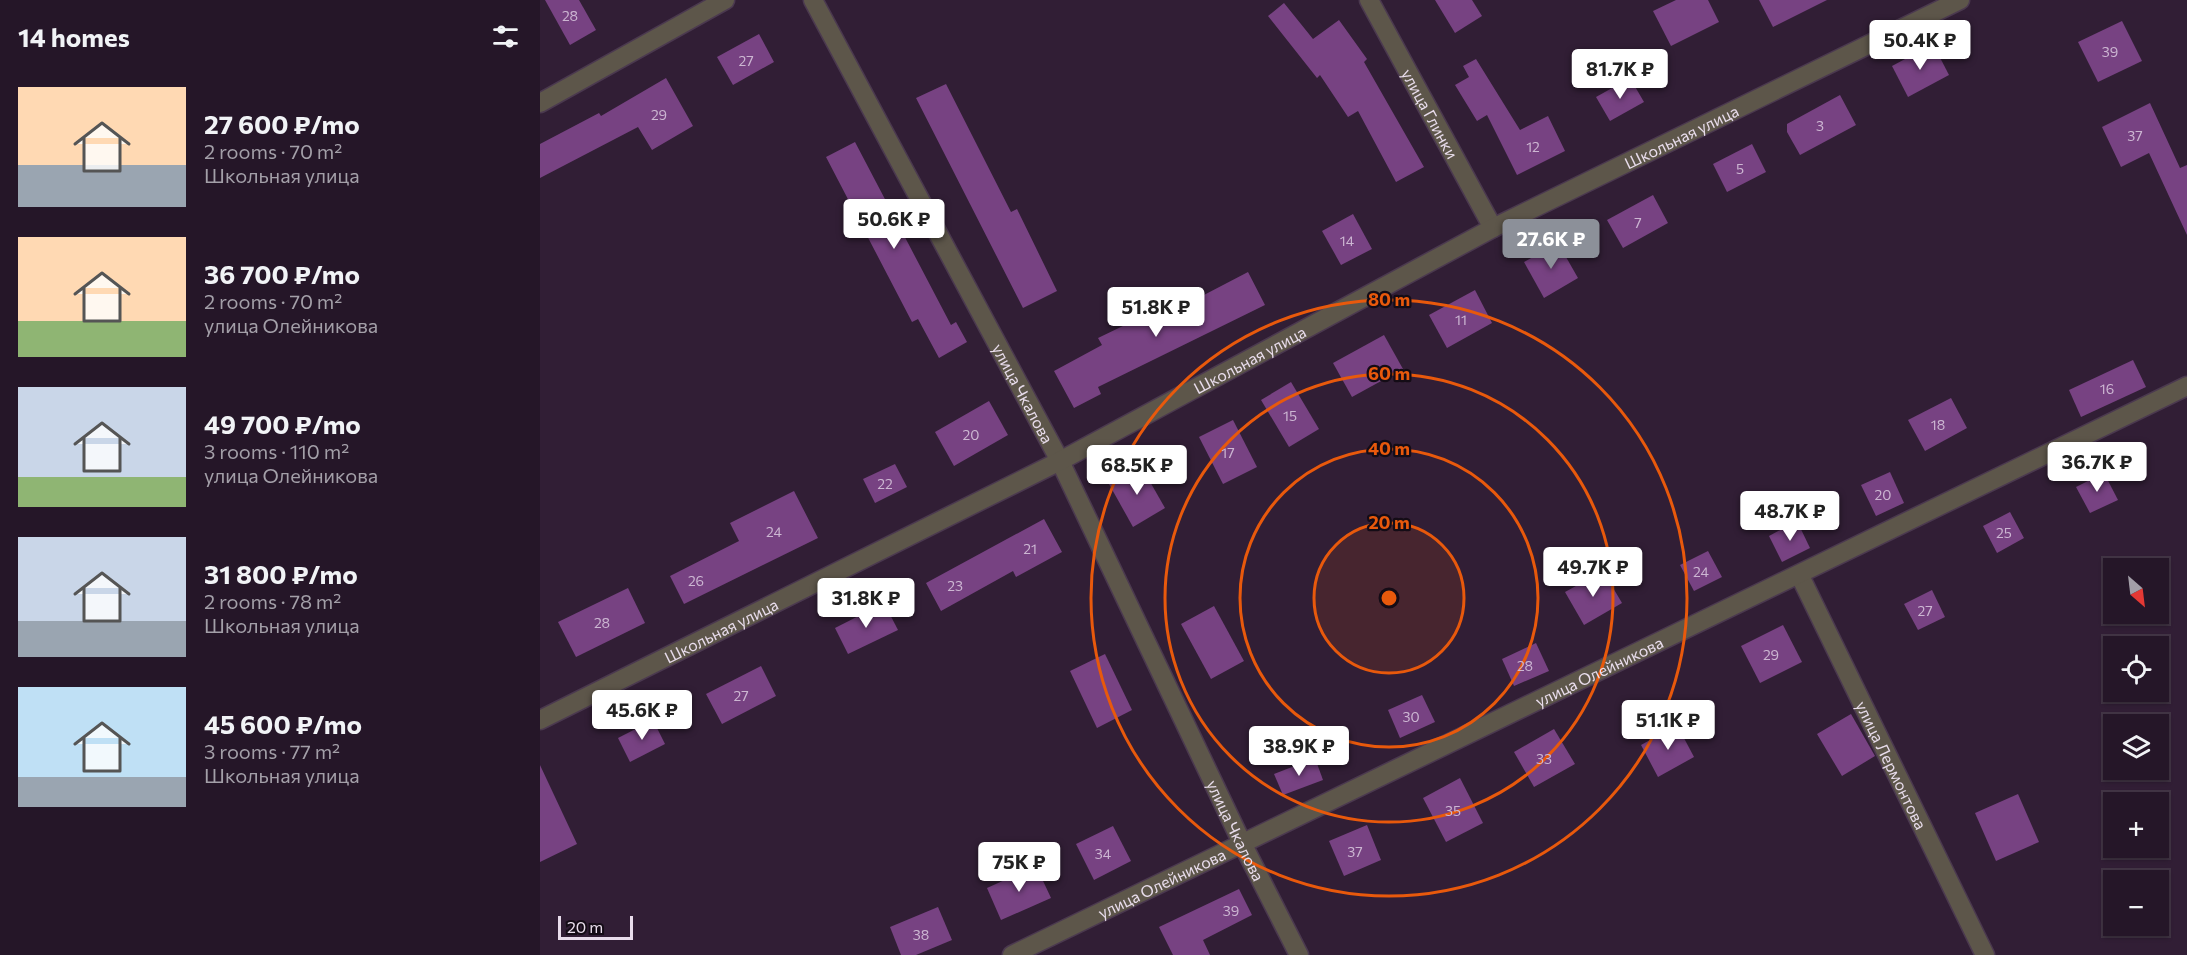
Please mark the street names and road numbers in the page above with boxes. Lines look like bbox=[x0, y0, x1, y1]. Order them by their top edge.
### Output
street label: улица Глинки bbox=[1398, 65, 1463, 162]
street label: Школьная улица bbox=[1621, 100, 1741, 172]
street label: Школьная улица bbox=[1190, 321, 1309, 397]
street label: улица Чкалова bbox=[989, 340, 1058, 446]
street label: Школьная улица bbox=[661, 594, 781, 666]
street label: улица Олейникова bbox=[1532, 632, 1666, 710]
street label: улица Лермонтова bbox=[1853, 697, 1931, 832]
street label: улица Чкалова bbox=[1204, 776, 1269, 884]
street label: улица Олейникова bbox=[1094, 844, 1228, 922]

